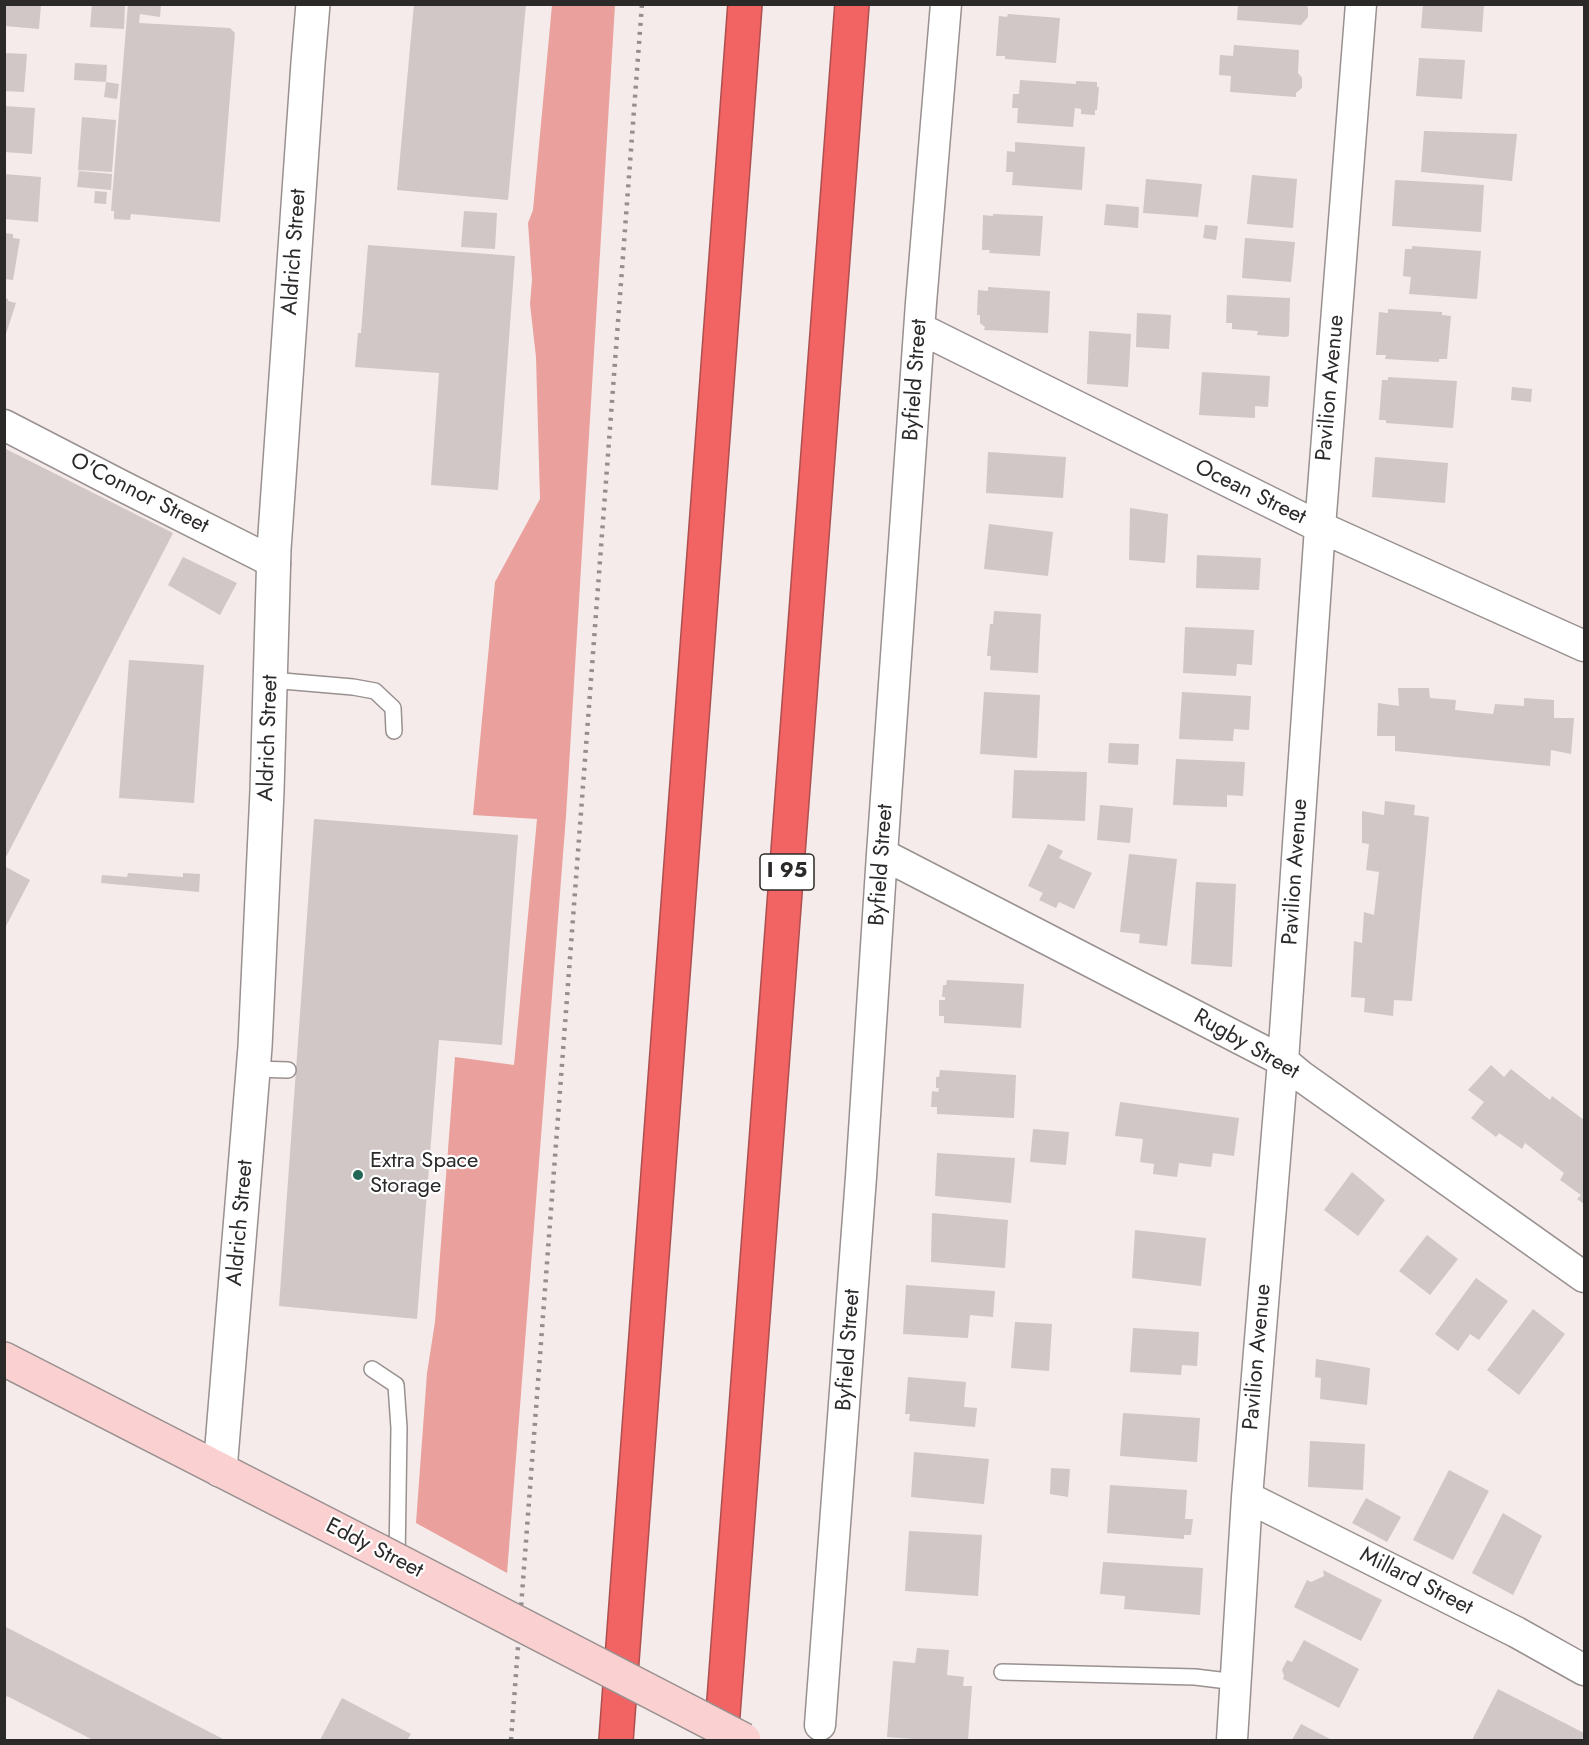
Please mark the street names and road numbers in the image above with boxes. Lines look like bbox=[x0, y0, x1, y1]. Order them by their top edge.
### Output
street label: Aldrich Street bbox=[277, 188, 313, 316]
street label: Pavilion Avenue bbox=[1311, 314, 1351, 462]
street label: Byfield Street bbox=[899, 318, 933, 442]
street label: O'Connor Street bbox=[65, 448, 213, 540]
street label: Ocean Street bbox=[1190, 455, 1310, 531]
street label: Aldrich Street bbox=[254, 674, 284, 802]
street label: Pavilion Avenue bbox=[1278, 798, 1314, 946]
street label: Byfield Street bbox=[865, 803, 899, 927]
road number: I 95 bbox=[760, 854, 814, 890]
street label: Rugby Street bbox=[1189, 1004, 1303, 1086]
street label: Aldrich Street bbox=[222, 1159, 260, 1287]
street label: Pavilion Avenue bbox=[1238, 1283, 1278, 1431]
street label: Byfield Street bbox=[832, 1288, 866, 1412]
street label: Eddy Street bbox=[321, 1513, 427, 1585]
street label: Millard Street bbox=[1355, 1542, 1477, 1622]

